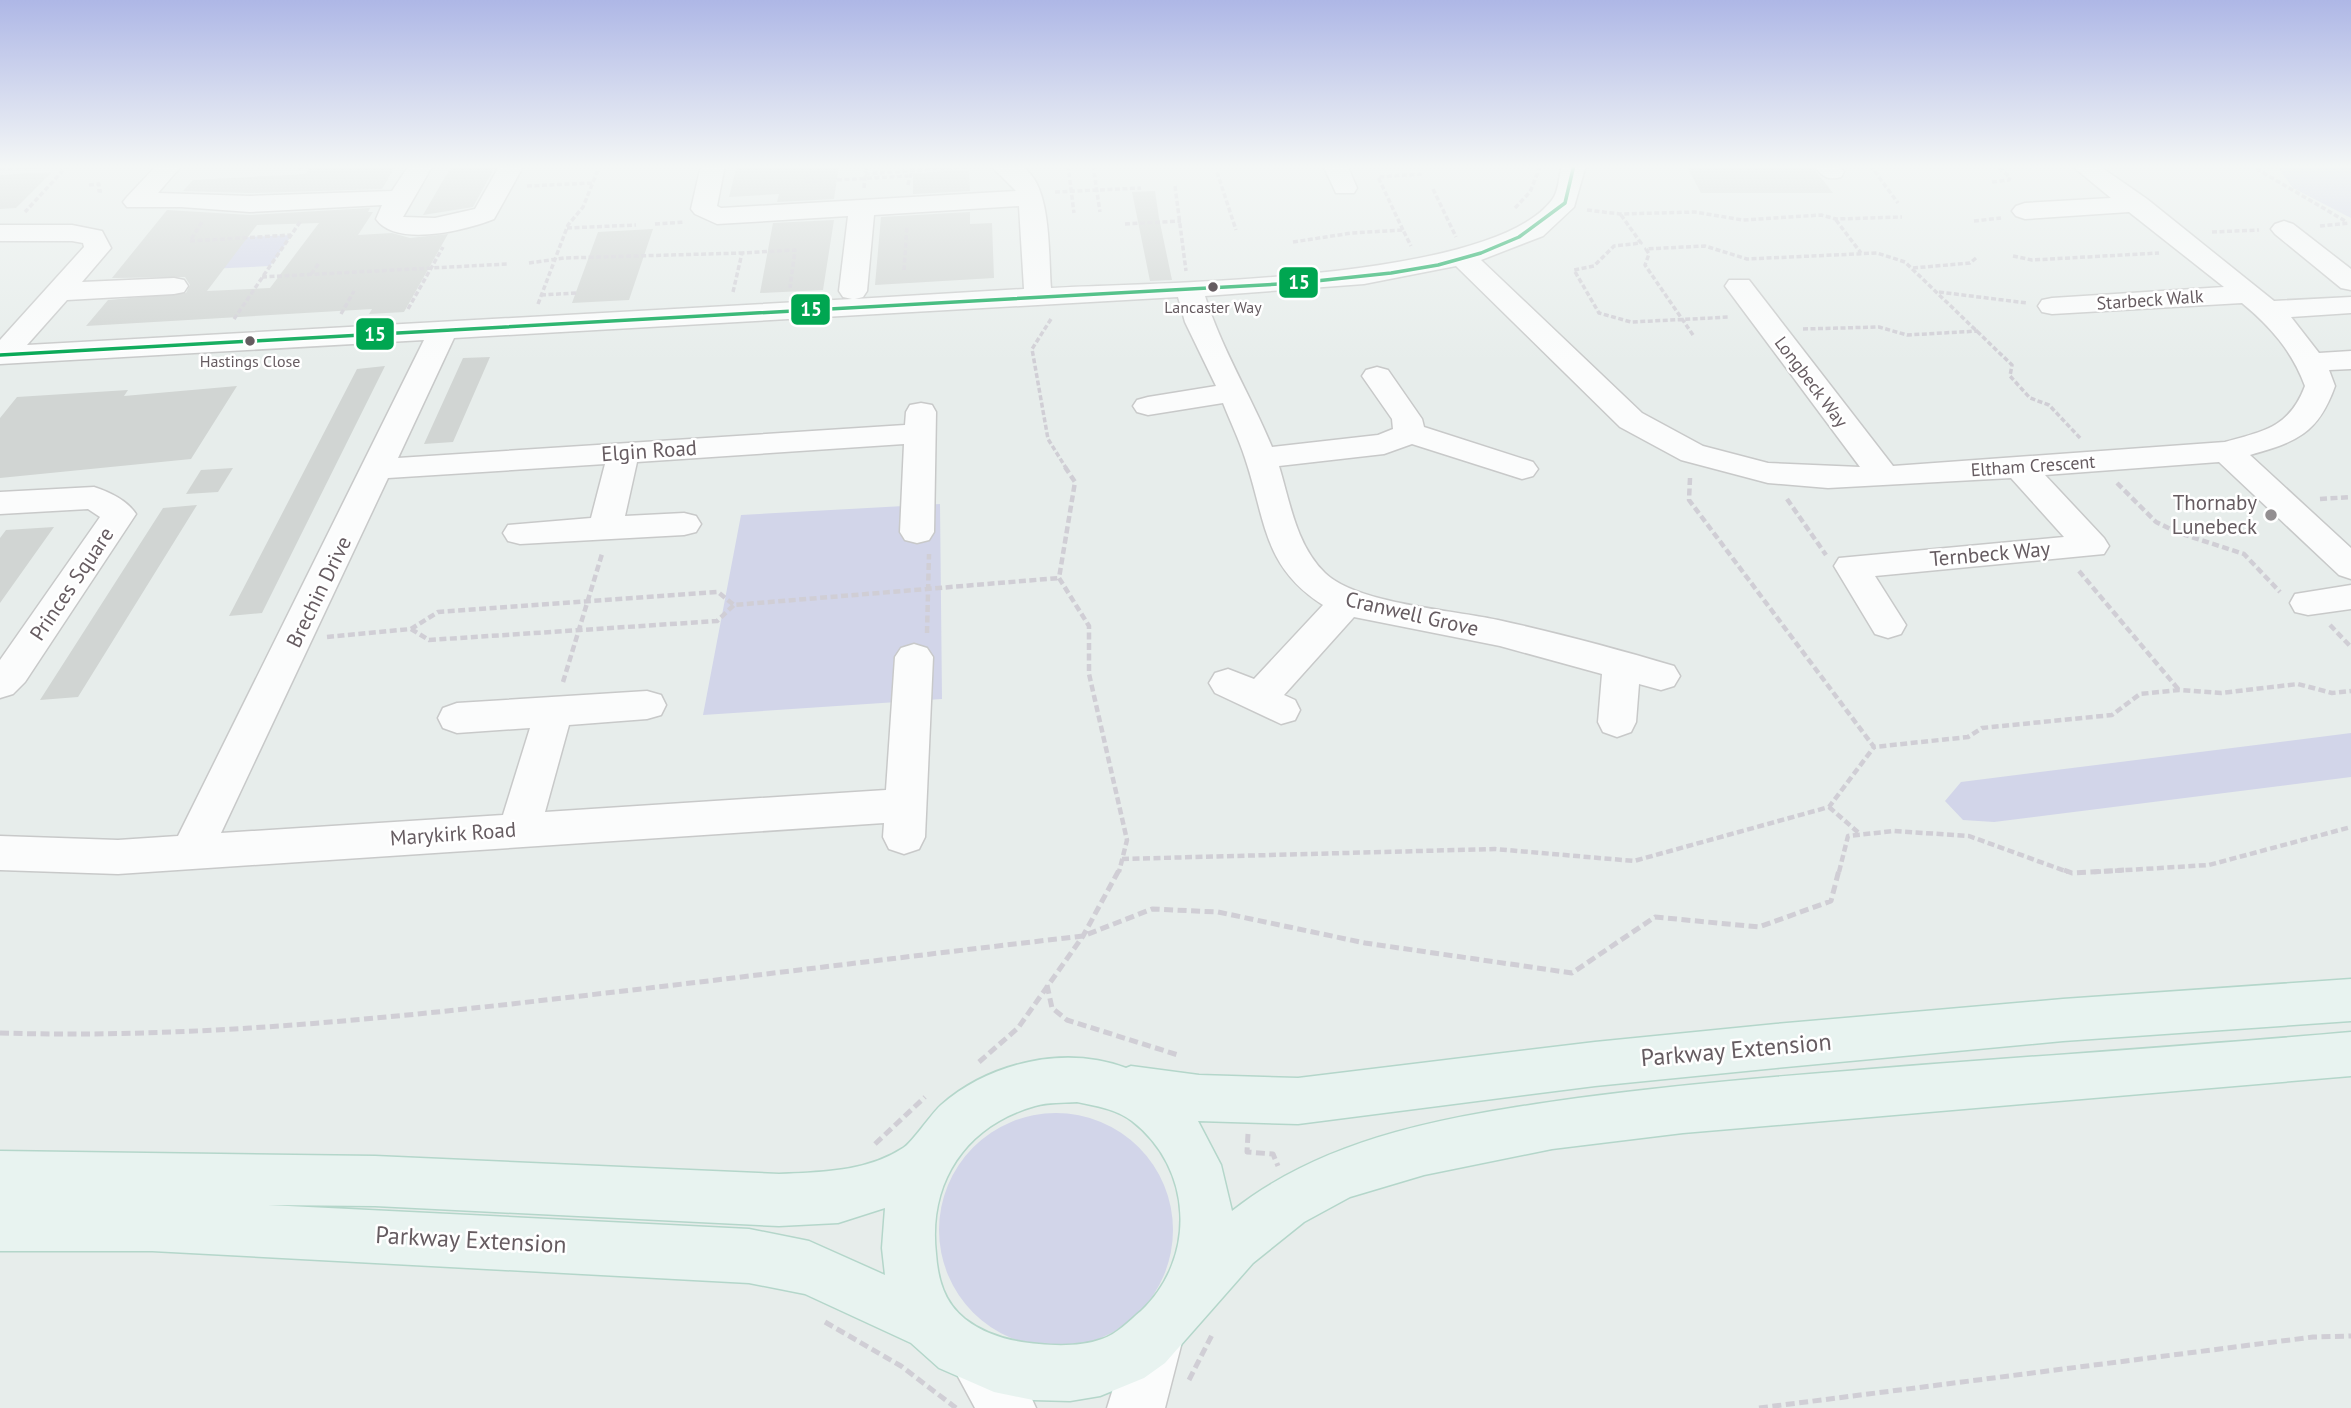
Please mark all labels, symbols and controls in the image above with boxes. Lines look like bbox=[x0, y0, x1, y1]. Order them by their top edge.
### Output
line badge: 15 bbox=[1278, 266, 1319, 299]
text: 15 bbox=[1288, 270, 1310, 294]
marker: Lancaster Way bbox=[1206, 280, 1220, 294]
street label: Starbeck Walk bbox=[2096, 284, 2205, 315]
line badge: 15 bbox=[790, 293, 831, 326]
text: 15 bbox=[800, 297, 822, 321]
place label: Lancaster Way bbox=[1164, 297, 1262, 317]
line badge: 15 bbox=[355, 317, 395, 351]
text: 15 bbox=[364, 322, 386, 346]
street label: Longbeck Way bbox=[1770, 332, 1854, 432]
marker: Hastings Close bbox=[243, 334, 257, 348]
place label: Hastings Close bbox=[200, 351, 300, 371]
street label: Elgin Road bbox=[600, 434, 698, 467]
street label: Eltham Crescent bbox=[1970, 450, 2096, 481]
place label: Thornaby Lunebeck bbox=[2172, 489, 2257, 540]
marker: Thornaby Lunebeck bbox=[2263, 507, 2279, 523]
street label: Princes Square bbox=[24, 522, 120, 646]
street label: Brechin Drive bbox=[280, 532, 357, 652]
street label: Ternbeck Way bbox=[1929, 535, 2052, 572]
street label: Cranwell Grove bbox=[1343, 585, 1481, 642]
street label: Marykirk Road bbox=[389, 816, 517, 851]
street label: Parkway Extension bbox=[1639, 1026, 1833, 1073]
street label: Parkway Extension bbox=[375, 1219, 567, 1260]

